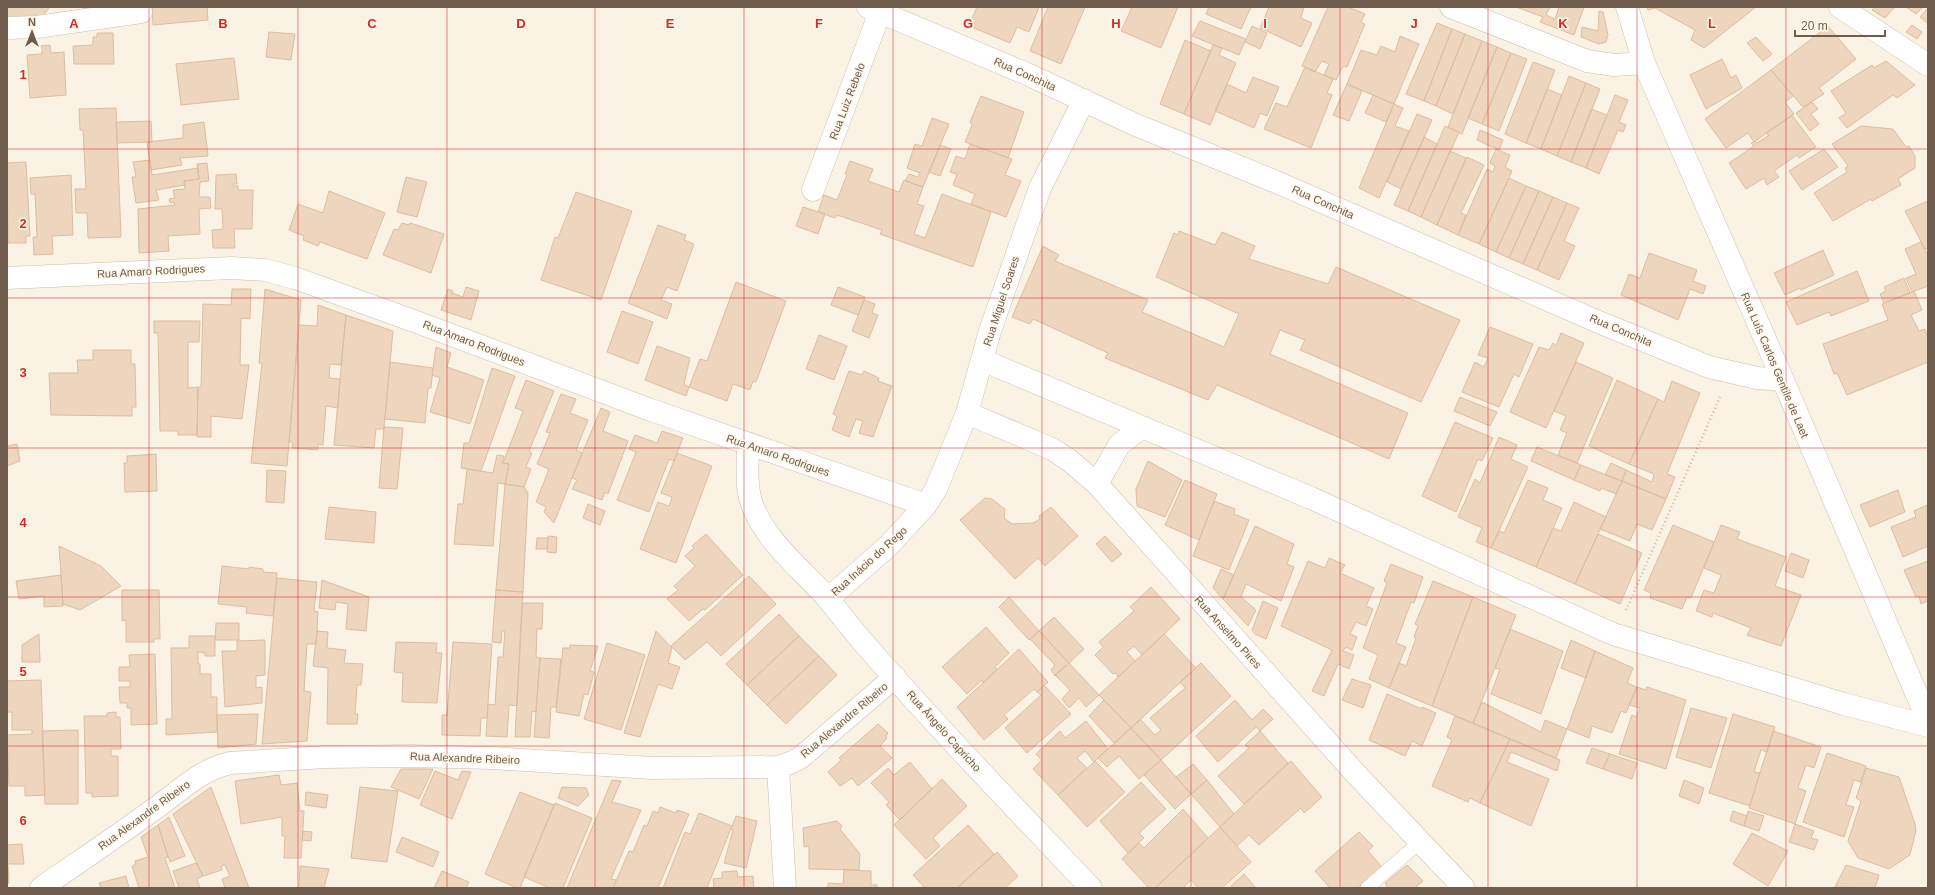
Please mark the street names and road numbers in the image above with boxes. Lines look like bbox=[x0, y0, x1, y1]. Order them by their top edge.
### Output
street label: Rua Conchita bbox=[992, 55, 1059, 93]
street label: Rua Luiz Rebelo bbox=[827, 61, 867, 141]
street label: Rua Conchita bbox=[1290, 183, 1357, 221]
street label: Rua Miguel Soares bbox=[981, 254, 1021, 347]
street label: Rua Amaro Rodrigues bbox=[97, 262, 206, 280]
street label: Rua Luís Carlos Gentile de Laet bbox=[1739, 291, 1811, 439]
street label: Rua Conchita bbox=[1588, 311, 1655, 349]
street label: Rua Amaro Rodrigues bbox=[421, 318, 527, 368]
street label: Rua Amaro Rodrigues bbox=[725, 432, 832, 478]
street label: Rua Inácio do Rego bbox=[829, 524, 909, 598]
street label: Rua Anselmo Pires bbox=[1192, 593, 1264, 671]
street label: Rua Alexandre Ribeiro bbox=[798, 680, 890, 760]
street label: Rua Ângelo Capricho bbox=[905, 688, 983, 774]
street label: Rua Alexandre Ribeiro bbox=[410, 750, 520, 766]
street label: Rua Alexandre Ribeiro bbox=[96, 778, 192, 852]

